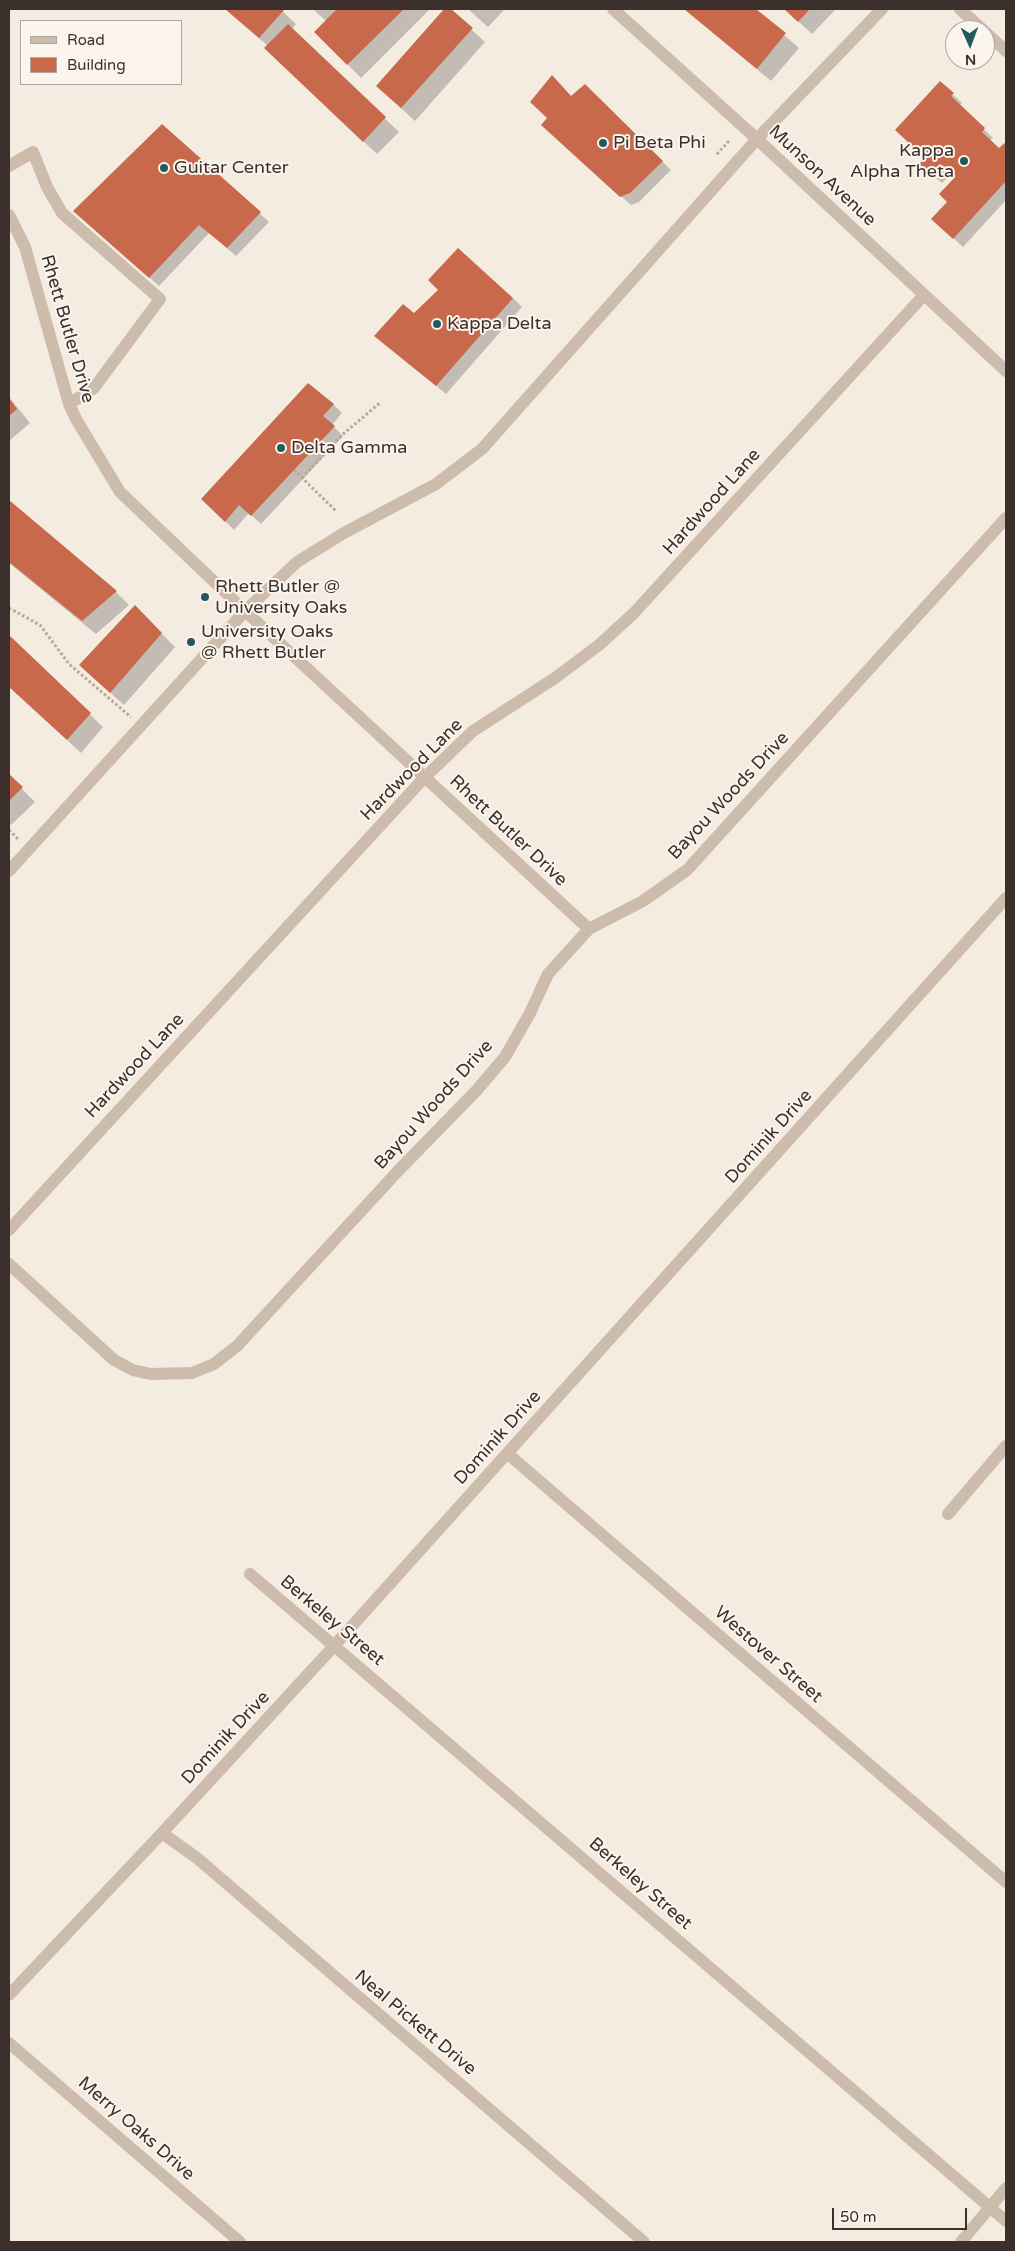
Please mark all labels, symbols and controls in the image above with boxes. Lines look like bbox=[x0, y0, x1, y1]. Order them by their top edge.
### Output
legend bbox=[20, 20, 182, 85]
north arrow bbox=[945, 20, 995, 70]
text: Road bbox=[67, 31, 105, 49]
text: N bbox=[965, 51, 976, 68]
text: Building bbox=[67, 56, 126, 74]
street label: Munson Avenue bbox=[764, 121, 880, 231]
place label: Pi Beta Phi bbox=[613, 132, 706, 154]
marker: Pi Beta Phi bbox=[597, 137, 609, 149]
place label: Kappa Alpha Theta bbox=[850, 140, 954, 182]
marker: Kappa Alpha Theta bbox=[958, 155, 970, 167]
place label: Guitar Center bbox=[174, 157, 289, 179]
marker: Guitar Center bbox=[158, 162, 170, 174]
street label: Rhett Butler Drive bbox=[36, 252, 98, 406]
place label: Kappa Delta bbox=[447, 313, 552, 335]
marker: Kappa Delta bbox=[431, 318, 443, 330]
place label: Delta Gamma bbox=[291, 437, 407, 459]
marker: Delta Gamma bbox=[275, 442, 287, 454]
street label: Hardwood Lane bbox=[659, 444, 765, 560]
place label: Rhett Butler @ University Oaks bbox=[215, 576, 347, 618]
marker: Rhett Butler @ University Oaks bbox=[199, 591, 211, 603]
place label: University Oaks @ Rhett Butler bbox=[201, 621, 333, 664]
marker: University Oaks @ Rhett Butler bbox=[185, 636, 197, 648]
street label: Hardwood Lane bbox=[356, 714, 468, 826]
street label: Bayou Woods Drive bbox=[664, 728, 794, 864]
street label: Rhett Butler Drive bbox=[445, 771, 571, 891]
street label: Hardwood Lane bbox=[81, 1009, 189, 1123]
street label: Bayou Woods Drive bbox=[370, 1036, 498, 1174]
street label: Dominik Drive bbox=[721, 1085, 817, 1189]
street label: Dominik Drive bbox=[450, 1386, 546, 1490]
street label: Berkeley Street bbox=[275, 1571, 389, 1671]
street label: Westover Street bbox=[709, 1602, 827, 1708]
street label: Dominik Drive bbox=[177, 1687, 275, 1789]
street label: Berkeley Street bbox=[584, 1833, 696, 1935]
street label: Neal Pickett Drive bbox=[350, 1966, 480, 2080]
street label: Merry Oaks Drive bbox=[73, 2073, 199, 2185]
scale bar bbox=[835, 2198, 970, 2230]
text: 50 m bbox=[840, 2208, 877, 2226]

